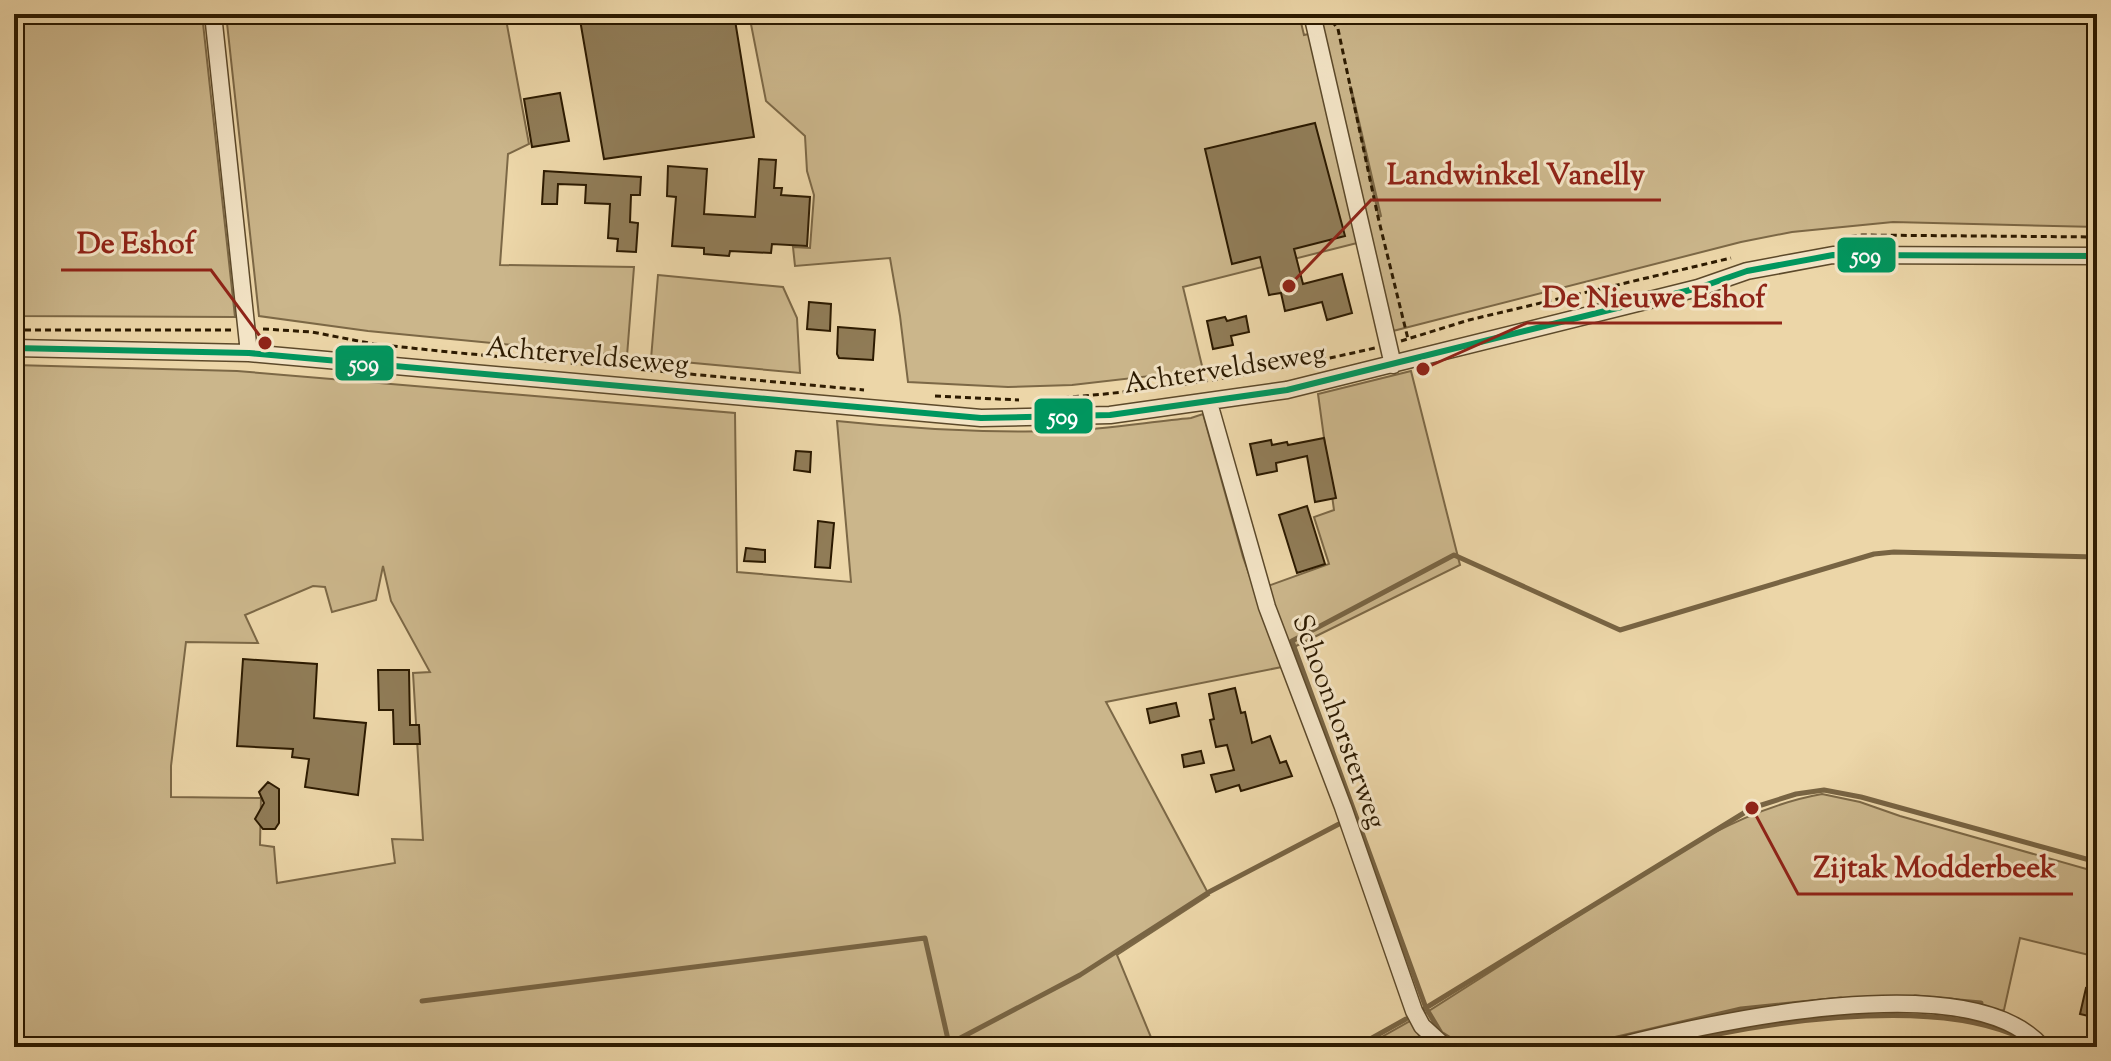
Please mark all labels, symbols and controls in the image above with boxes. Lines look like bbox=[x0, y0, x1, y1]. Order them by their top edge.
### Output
callout: Landwinkel Vanelly bbox=[1371, 146, 1661, 200]
text: Landwinkel Vanelly bbox=[1387, 155, 1645, 198]
callout: De Eshof bbox=[61, 216, 211, 270]
text: De Eshof bbox=[77, 224, 197, 267]
line badge: 509 bbox=[1836, 236, 1897, 274]
text: 509 bbox=[1849, 242, 1881, 274]
callout: De Nieuwe Eshof bbox=[1527, 269, 1782, 323]
text: De Nieuwe Eshof bbox=[1542, 278, 1767, 321]
street label: Achterveldseweg bbox=[484, 328, 690, 386]
street label: Achterveldseweg bbox=[1121, 334, 1329, 406]
line badge: 509 bbox=[334, 344, 395, 382]
text: 509 bbox=[347, 350, 379, 382]
line badge: 509 bbox=[1033, 397, 1094, 435]
text: 509 bbox=[1046, 403, 1078, 435]
street label: Schoonhorsterweg bbox=[1281, 609, 1395, 835]
callout: Zijtak Modderbeek bbox=[1798, 840, 2073, 894]
text: Zijtak Modderbeek bbox=[1814, 848, 2057, 891]

